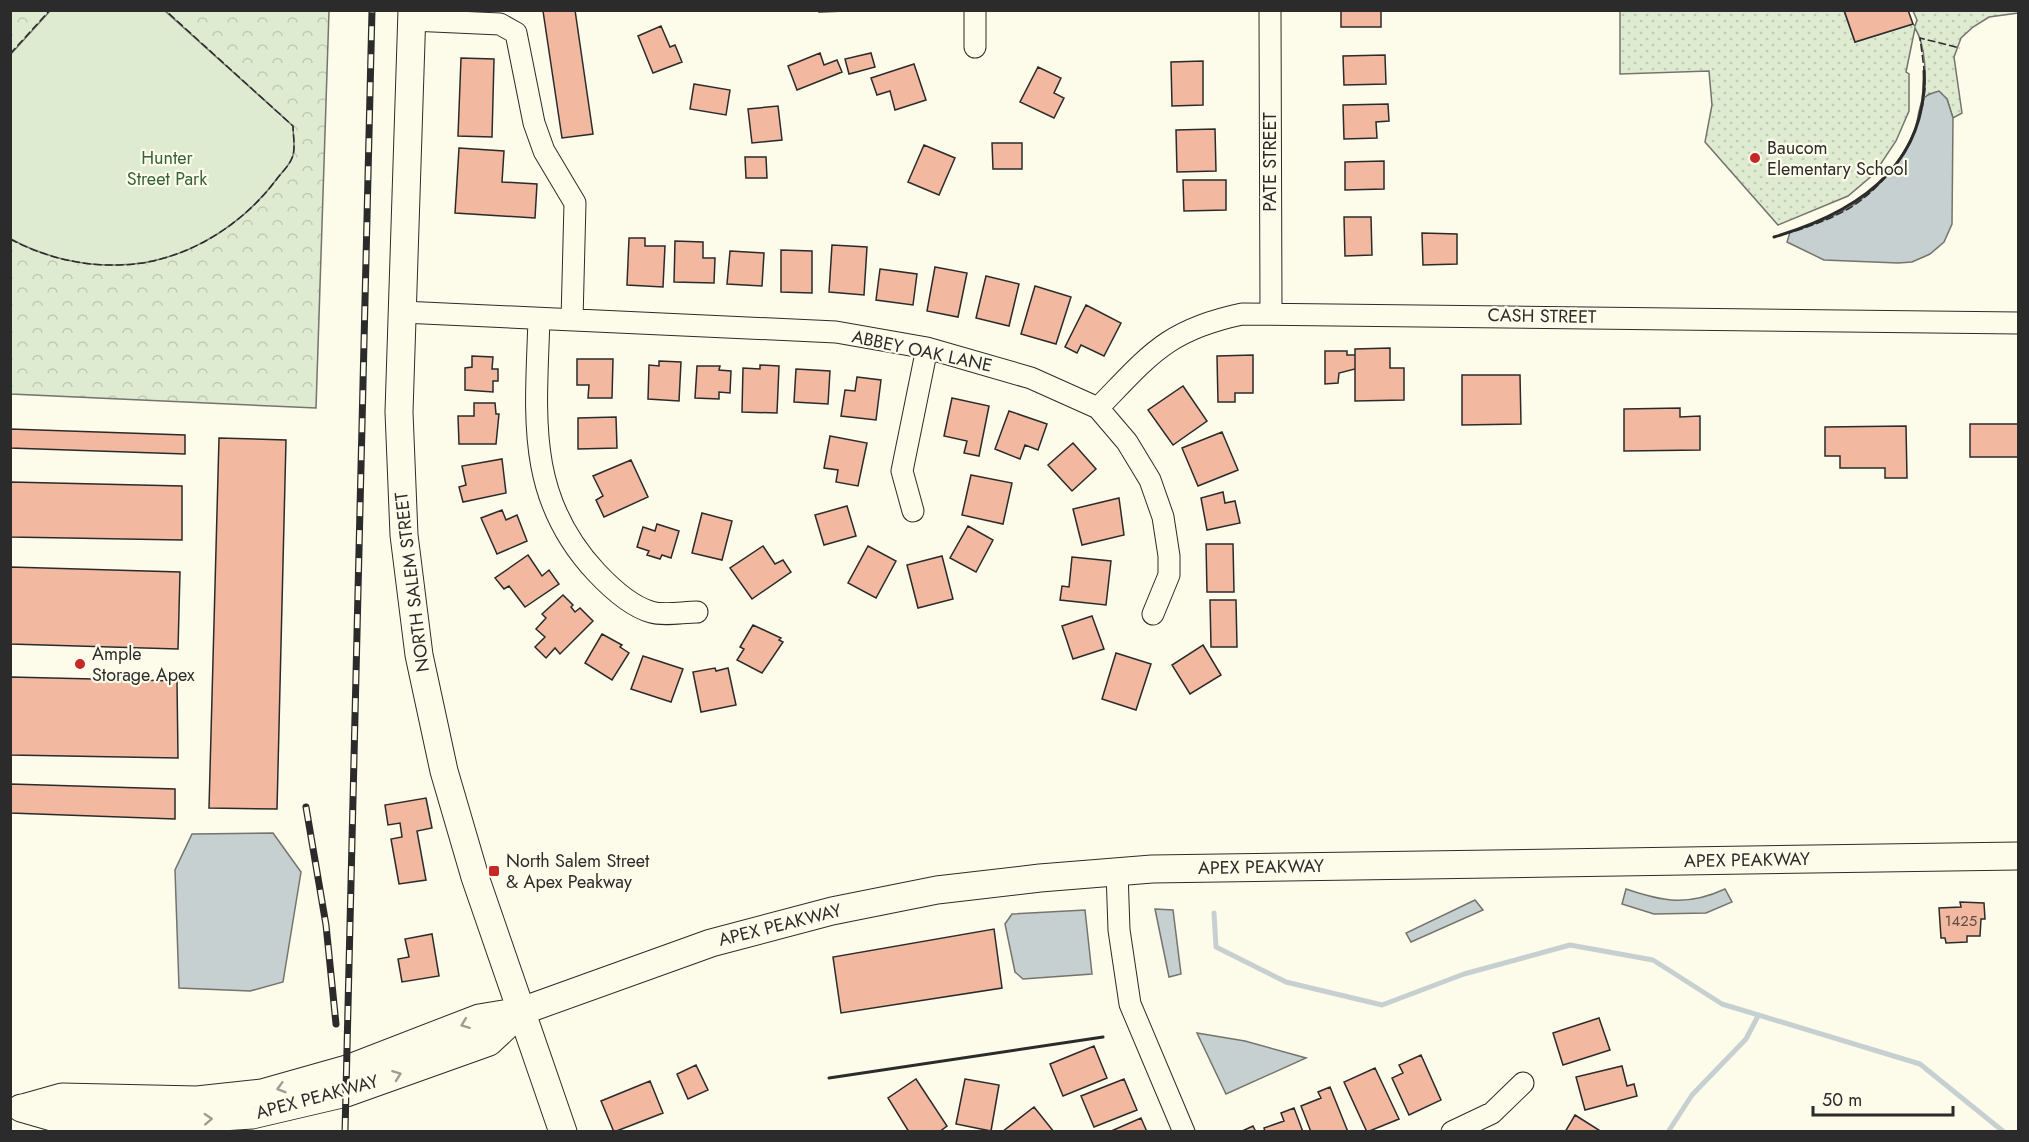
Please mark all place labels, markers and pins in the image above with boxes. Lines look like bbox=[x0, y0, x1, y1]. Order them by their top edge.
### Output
place label: Baucom Elementary School bbox=[1767, 135, 1908, 182]
marker: Baucom Elementary School bbox=[1748, 151, 1762, 165]
place label: Ample Storage Apex bbox=[92, 641, 195, 688]
marker: Ample Storage Apex bbox=[73, 657, 87, 671]
place label: North Salem Street & Apex Peakway bbox=[506, 848, 650, 895]
marker: North Salem Street & Apex Peakway bbox=[487, 864, 501, 878]

